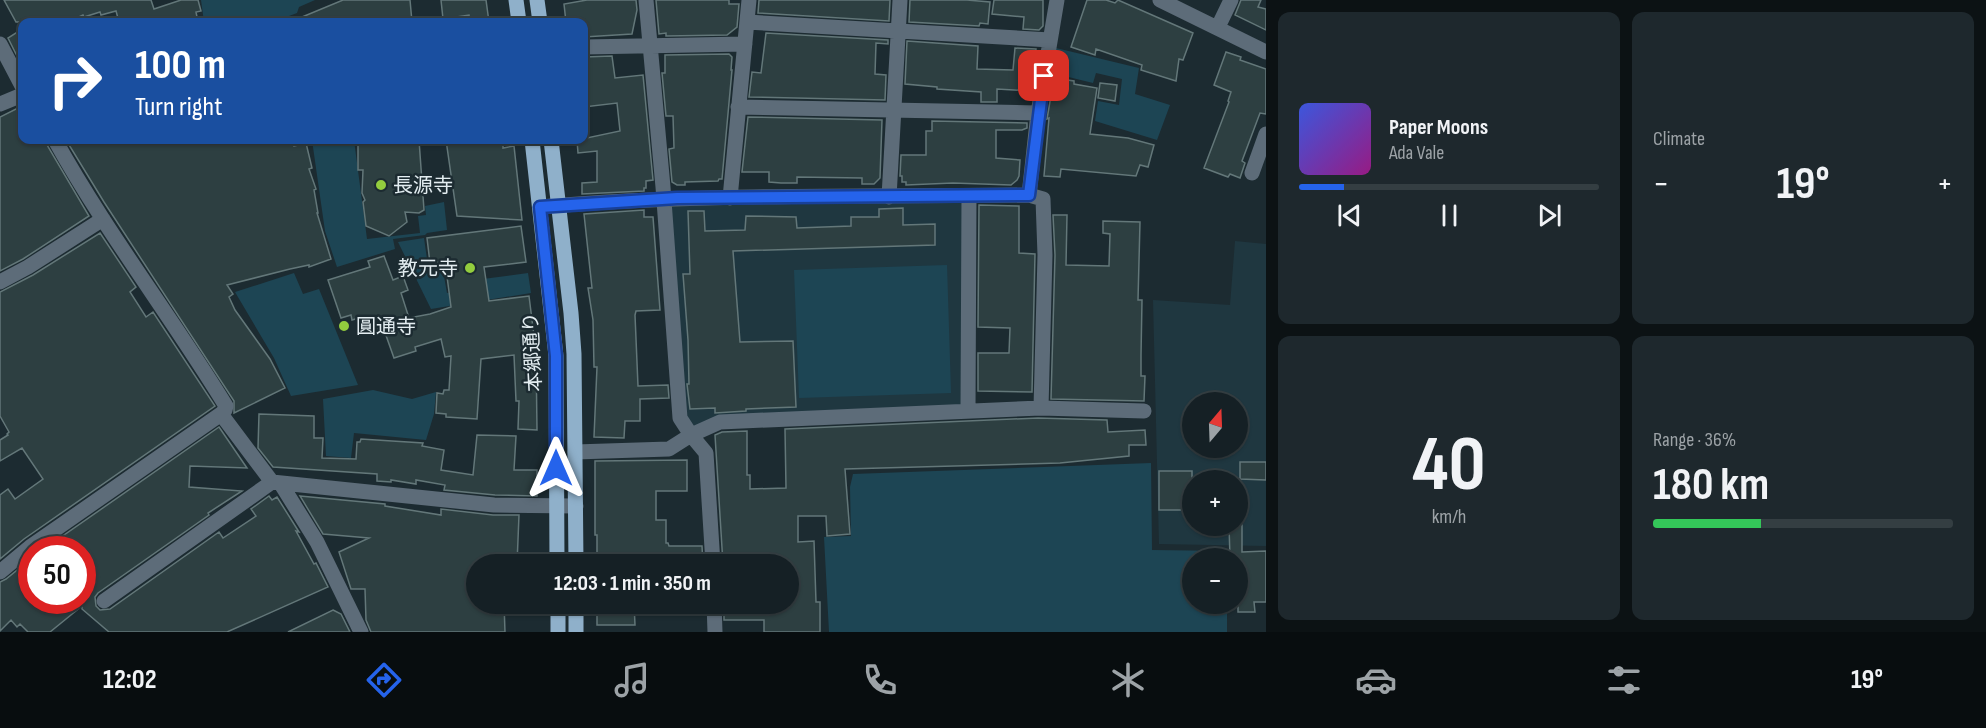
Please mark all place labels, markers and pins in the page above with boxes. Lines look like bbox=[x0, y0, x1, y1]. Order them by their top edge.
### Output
pin bbox=[1018, 50, 1069, 101]
place label: 長源寺 bbox=[393, 174, 453, 198]
marker: 長源寺 bbox=[374, 178, 388, 192]
place label: 教元寺 bbox=[398, 257, 458, 281]
marker: 教元寺 bbox=[463, 261, 477, 275]
place label: 圓通寺 bbox=[356, 315, 416, 339]
marker: 圓通寺 bbox=[337, 319, 351, 333]

